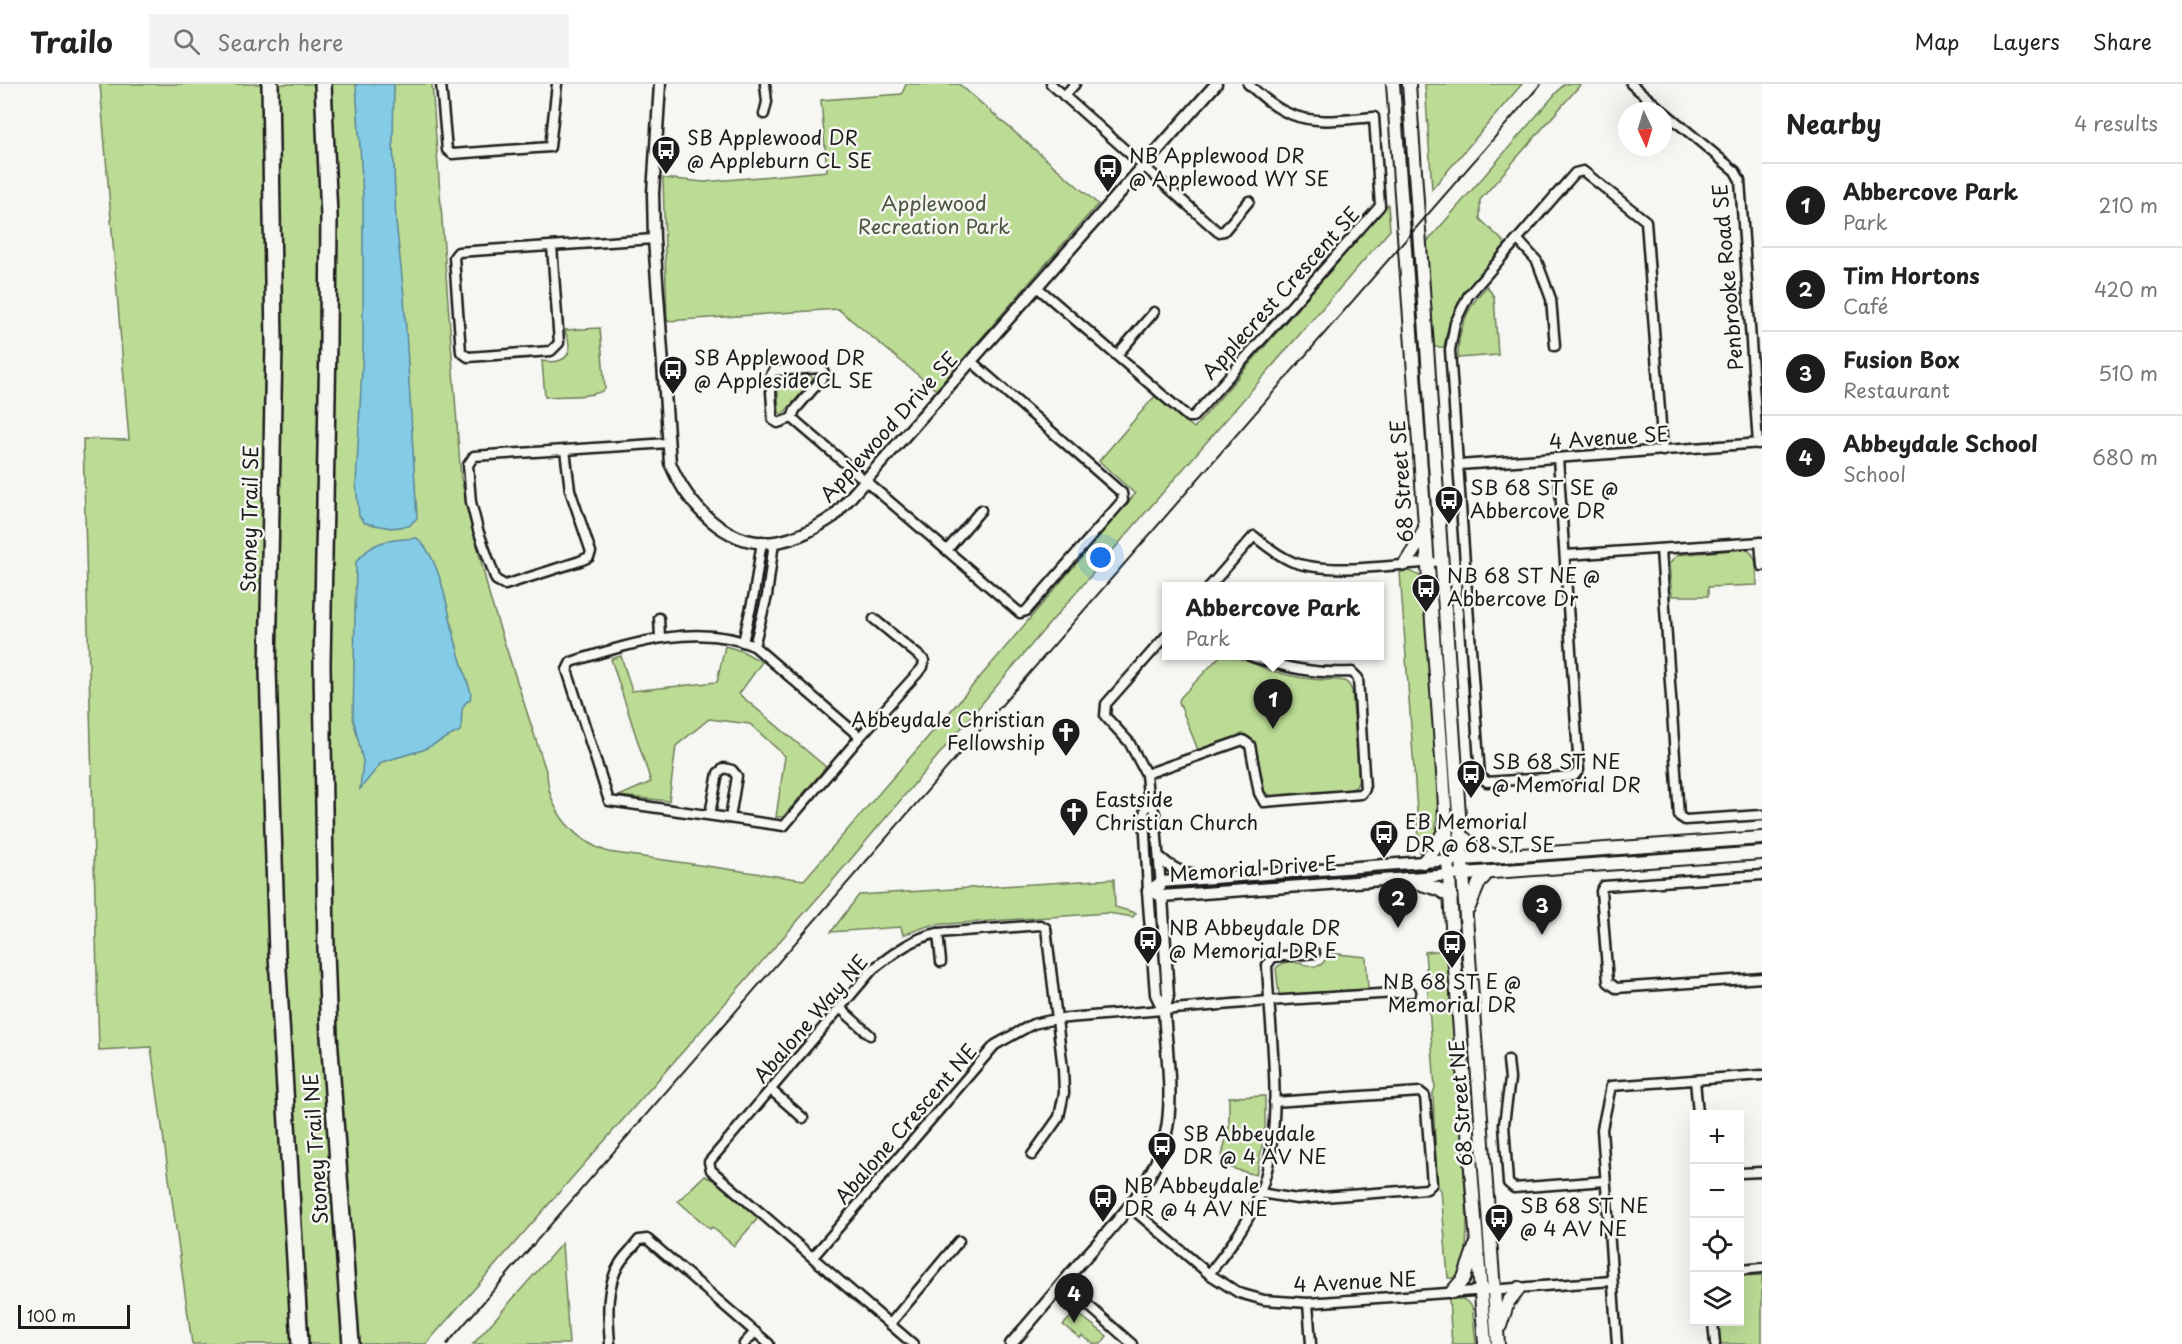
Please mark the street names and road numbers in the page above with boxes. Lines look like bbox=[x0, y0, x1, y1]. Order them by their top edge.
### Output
street label: Penbrooke Road SE bbox=[1704, 182, 1750, 372]
street label: Applecrest Crescent SE bbox=[1194, 199, 1366, 386]
street label: Applewood Drive SE bbox=[812, 344, 964, 508]
street label: 4 Avenue SE bbox=[1548, 418, 1670, 456]
street label: 68 Street SE bbox=[1382, 419, 1420, 544]
street label: Stoney Trail SE bbox=[233, 445, 265, 593]
street label: Memorial Drive E bbox=[1168, 847, 1338, 889]
street label: Abalone Way NE bbox=[746, 948, 875, 1089]
street label: Abalone Crescent NE bbox=[827, 1037, 983, 1210]
street label: 68 Street NE bbox=[1441, 1039, 1479, 1167]
street label: Stoney Trail NE bbox=[295, 1073, 335, 1226]
street label: 4 Avenue NE bbox=[1293, 1263, 1417, 1299]

